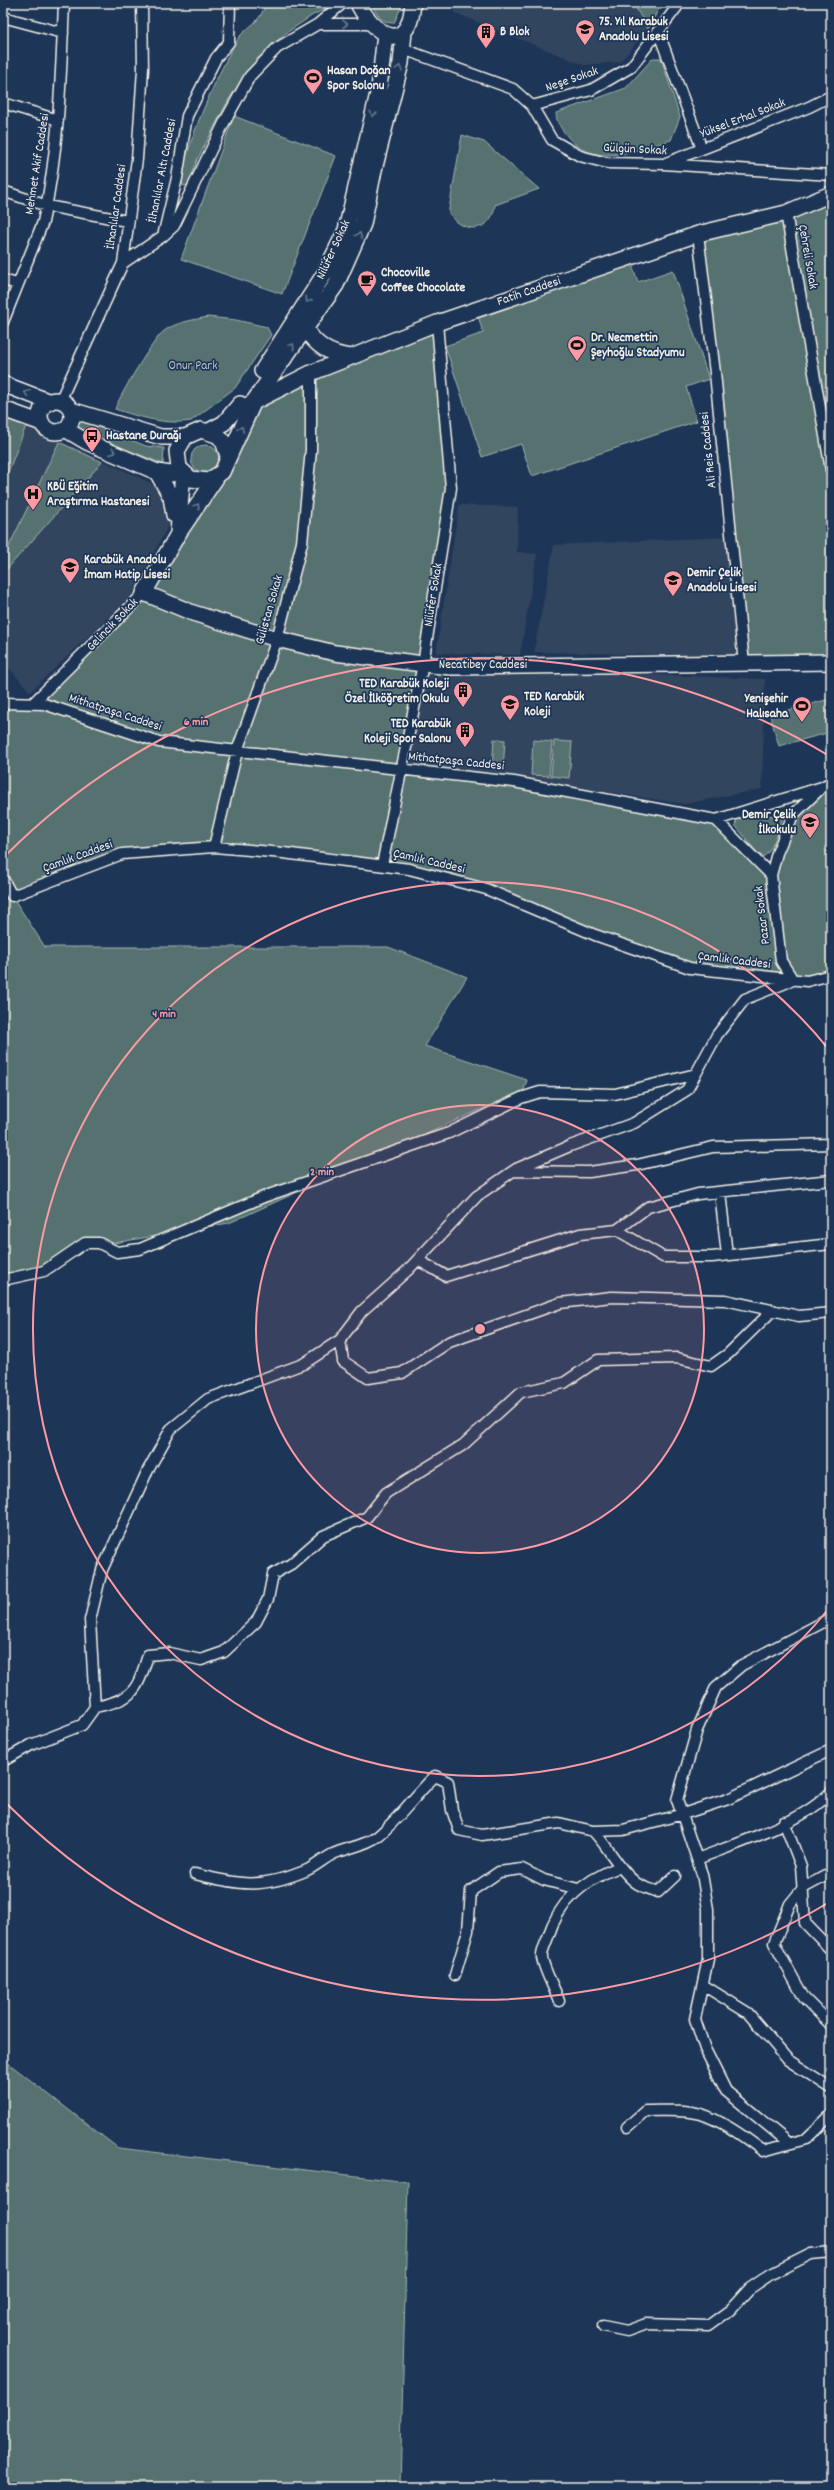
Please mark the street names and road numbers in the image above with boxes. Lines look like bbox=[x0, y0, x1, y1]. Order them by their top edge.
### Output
street label: Neşe Sokak bbox=[543, 62, 601, 98]
street label: Yüksel Erhal Sokak bbox=[698, 94, 788, 144]
street label: Mehmet Akif Caddesi bbox=[21, 111, 55, 216]
street label: İlhanlılar Altı Caddesi bbox=[144, 117, 183, 225]
street label: Gülgün Sokak bbox=[603, 139, 667, 161]
street label: İlhanlılar Caddesi bbox=[102, 163, 132, 251]
street label: Nilüfer Sokak bbox=[312, 217, 356, 283]
street label: Çehreli Sokak bbox=[792, 223, 822, 291]
street label: Fatih Caddesi bbox=[495, 272, 564, 312]
street label: Ali Reis Caddesi bbox=[695, 410, 722, 489]
street label: Nilüfer Sokak bbox=[420, 562, 448, 628]
street label: Gülistan Sokak bbox=[251, 573, 289, 647]
street label: Gelincik Sokak bbox=[83, 594, 143, 656]
street label: Necatibey Caddesi bbox=[439, 656, 528, 675]
street label: Mithatpaşa Caddesi bbox=[66, 689, 165, 737]
street label: Mithatpaşa Caddesi bbox=[407, 747, 506, 777]
street label: Çamlık Caddesi bbox=[40, 835, 116, 878]
street label: Çamlık Caddesi bbox=[391, 845, 467, 880]
street label: Pazar Sokak bbox=[750, 885, 776, 945]
street label: Çamlık Caddesi bbox=[697, 947, 772, 975]

